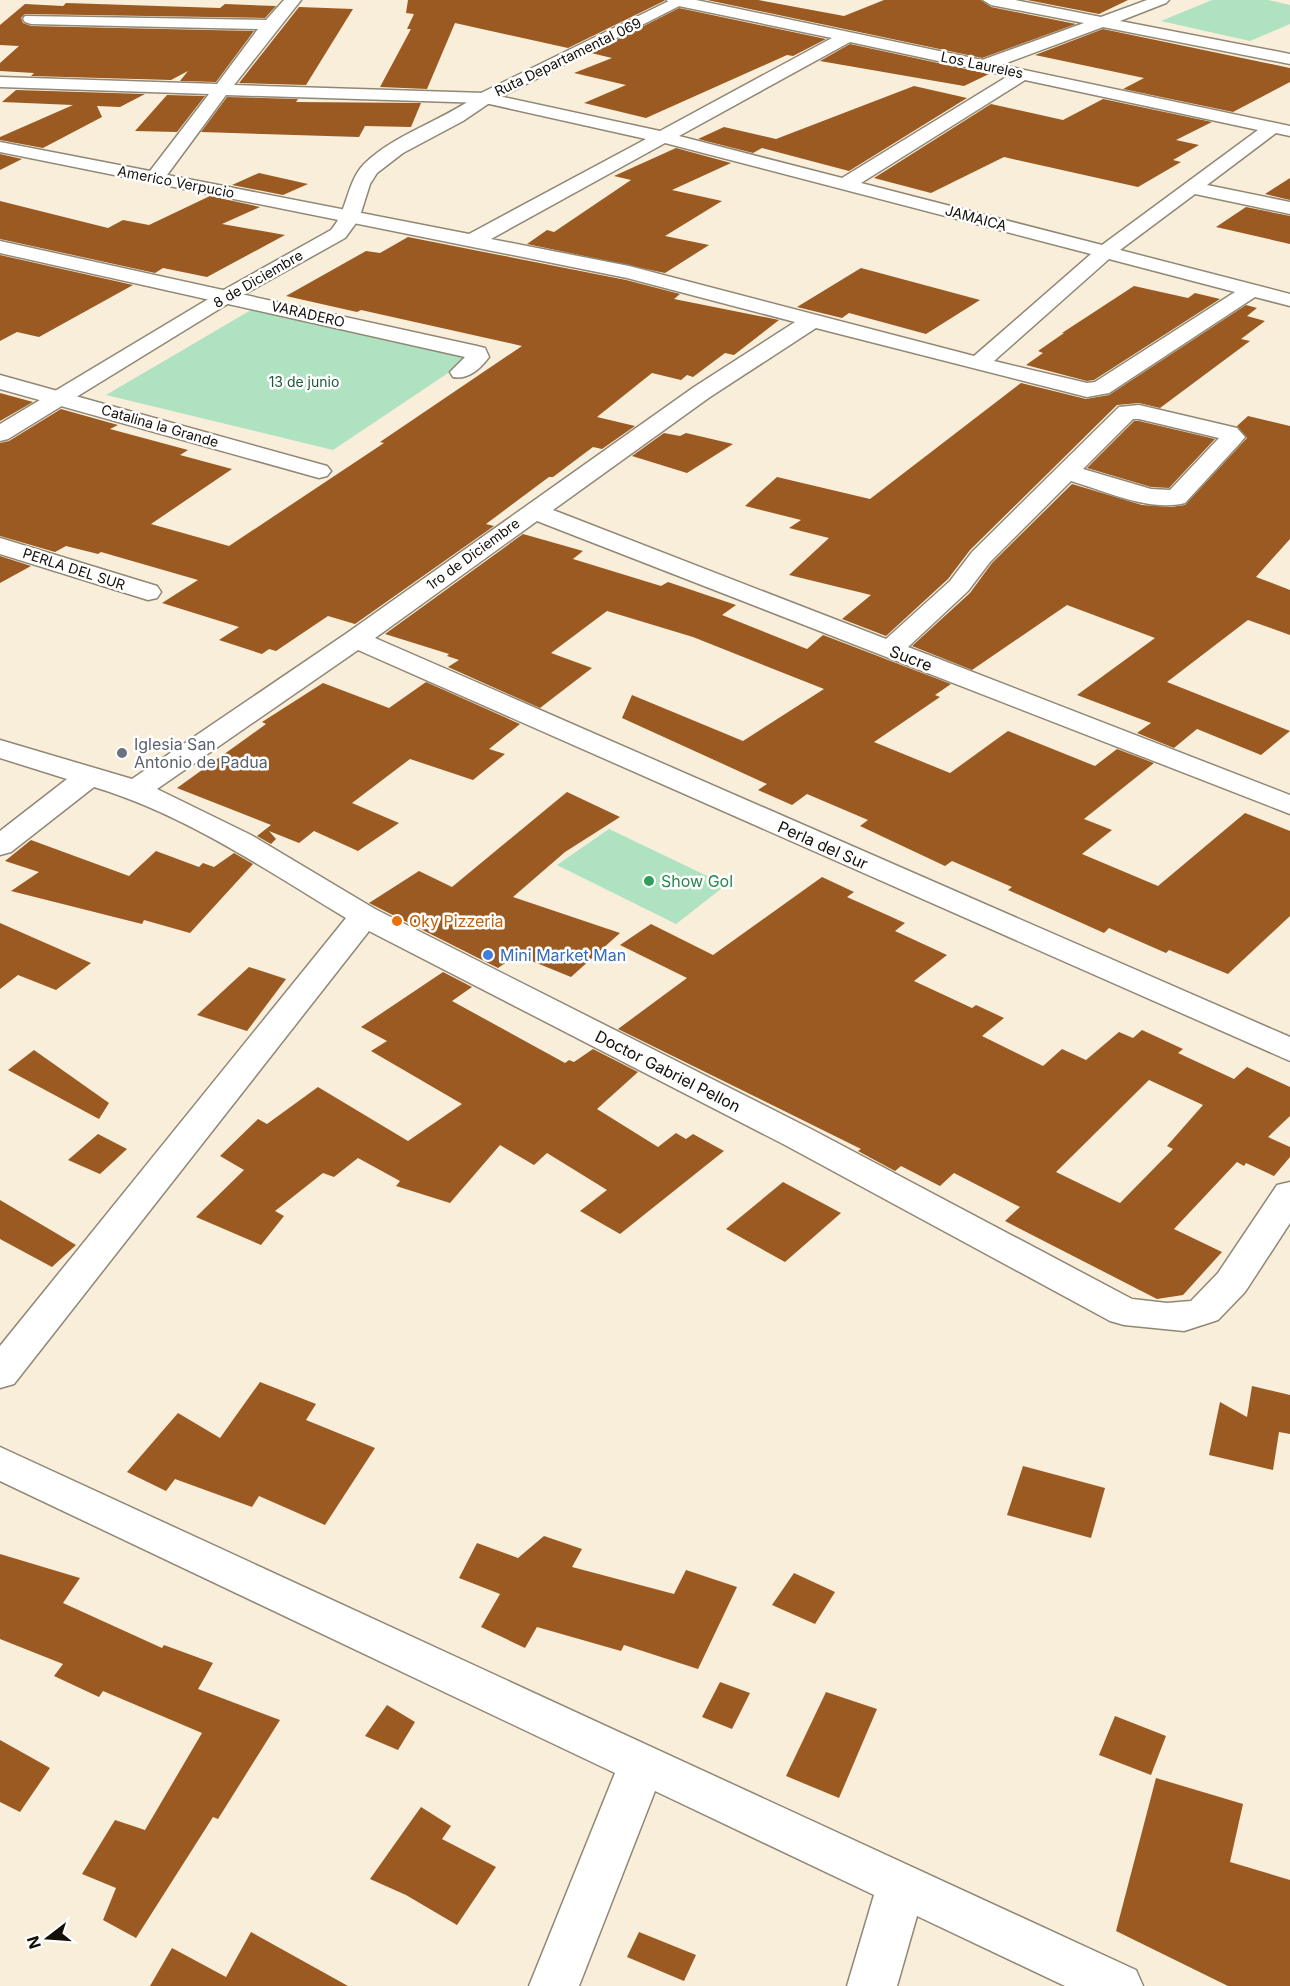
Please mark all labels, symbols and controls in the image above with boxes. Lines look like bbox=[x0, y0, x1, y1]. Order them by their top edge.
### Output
street label: Ruta Departamental 069 bbox=[492, 14, 644, 100]
street label: Los Laureles bbox=[939, 47, 1025, 82]
street label: Americo Verpucio bbox=[116, 162, 236, 201]
street label: JAMAICA bbox=[943, 201, 1009, 234]
street label: 8 de Diciembre bbox=[210, 246, 305, 311]
street label: VARADERO bbox=[270, 297, 347, 330]
park label: 13 de junio bbox=[269, 373, 339, 390]
street label: Catalina la Grande bbox=[100, 401, 221, 450]
street label: 1ro de Diciembre bbox=[423, 514, 523, 593]
street label: PERLA DEL SUR bbox=[21, 544, 128, 593]
street label: Sucre bbox=[887, 641, 935, 675]
place label: Iglesia San Antonio de Padua bbox=[134, 734, 268, 772]
marker: Iglesia San Antonio de Padua bbox=[115, 746, 129, 760]
street label: Perla del Sur bbox=[775, 816, 871, 874]
place label: Show Gol bbox=[661, 871, 733, 891]
marker: Show Gol bbox=[642, 874, 656, 888]
place label: Oky Pizzeria bbox=[409, 911, 504, 931]
marker: Oky Pizzeria bbox=[390, 914, 404, 928]
place label: Mini Market Man bbox=[500, 945, 626, 965]
marker: Mini Market Man bbox=[481, 948, 495, 962]
street label: Doctor Gabriel Pellon bbox=[592, 1026, 744, 1116]
north arrow bbox=[18, 1908, 78, 1968]
text: N bbox=[22, 1934, 45, 1951]

